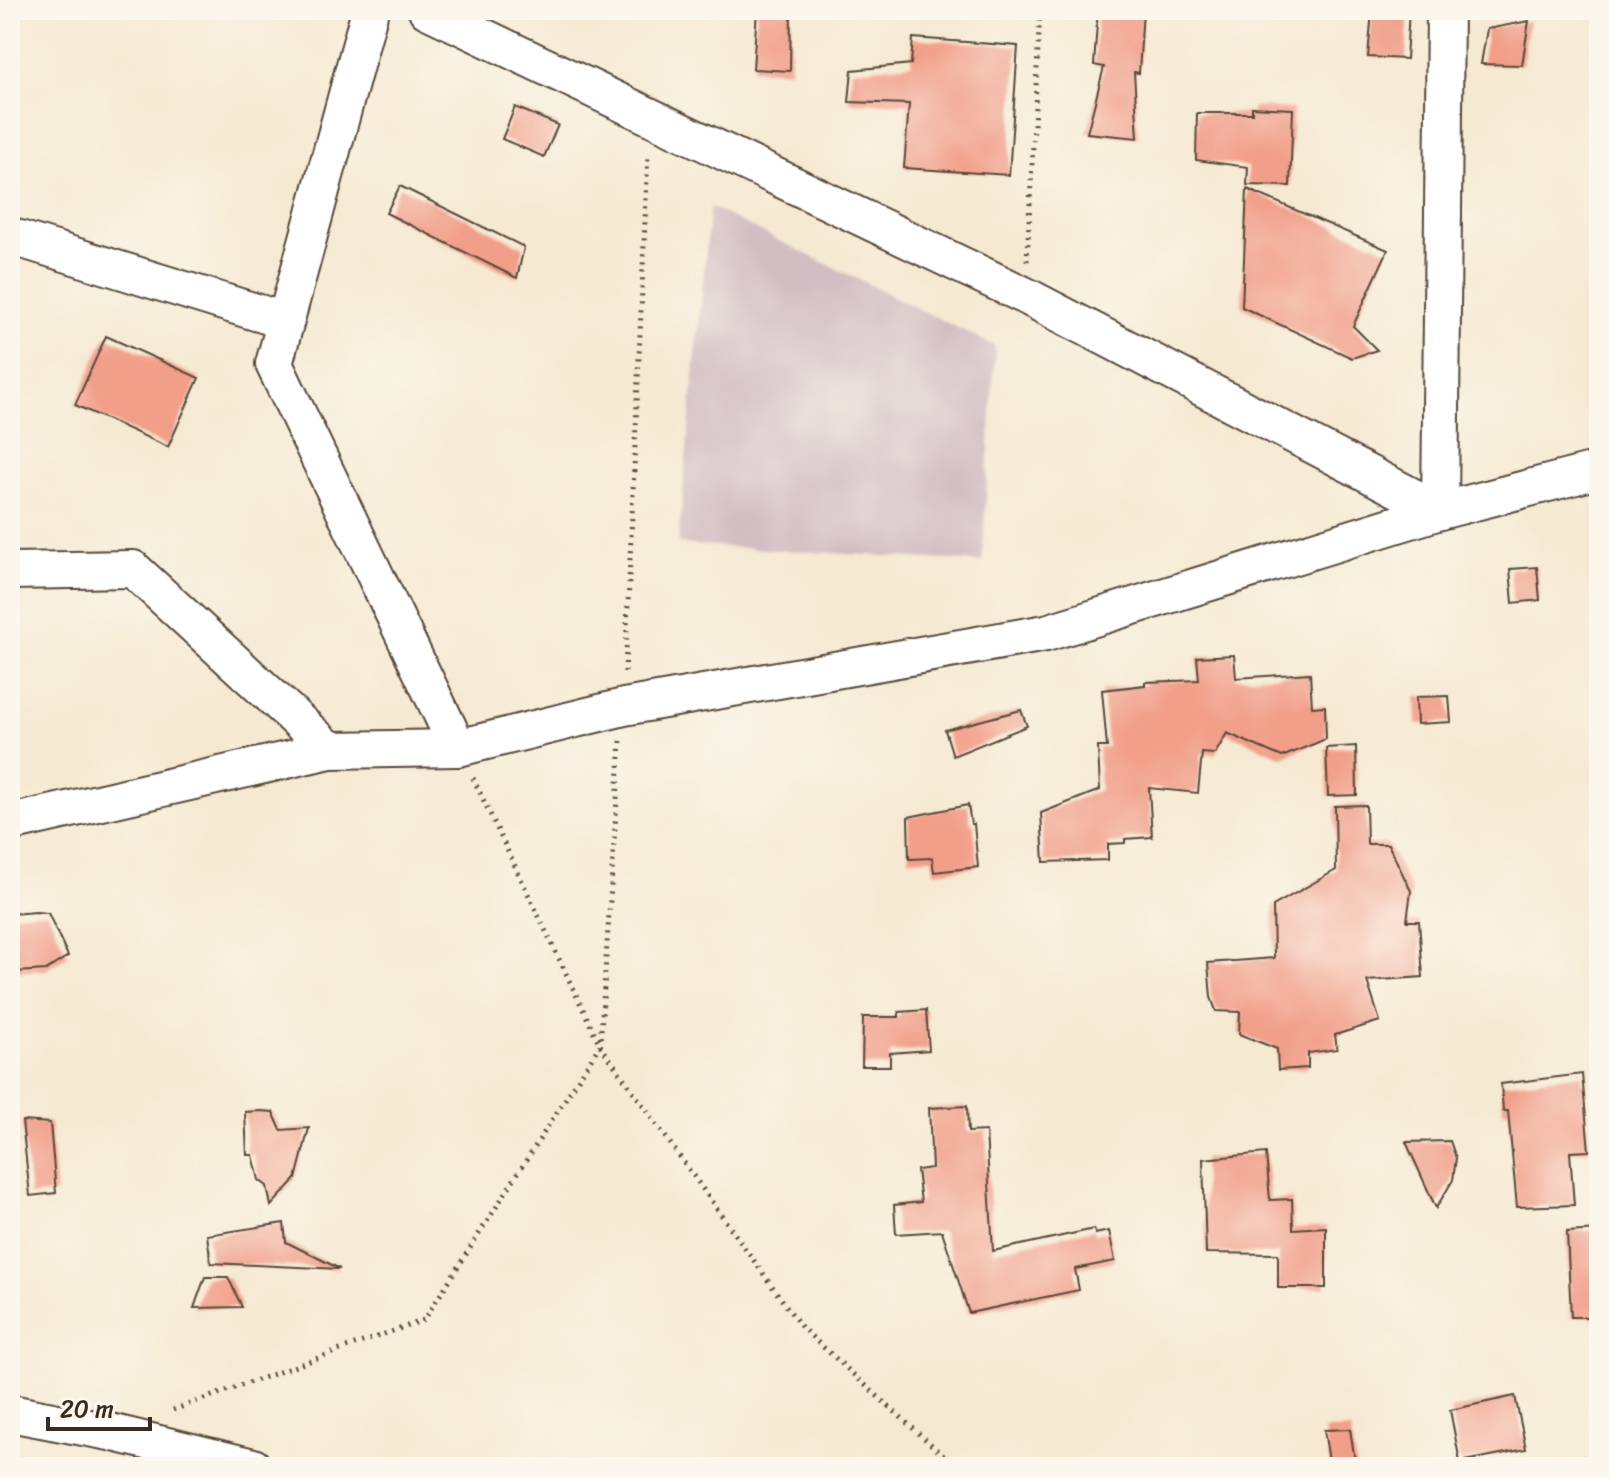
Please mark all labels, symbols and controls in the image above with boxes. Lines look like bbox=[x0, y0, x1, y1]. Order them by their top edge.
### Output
scale bar bbox=[48, 1381, 150, 1431]
text: 20 m bbox=[60, 1388, 114, 1430]

